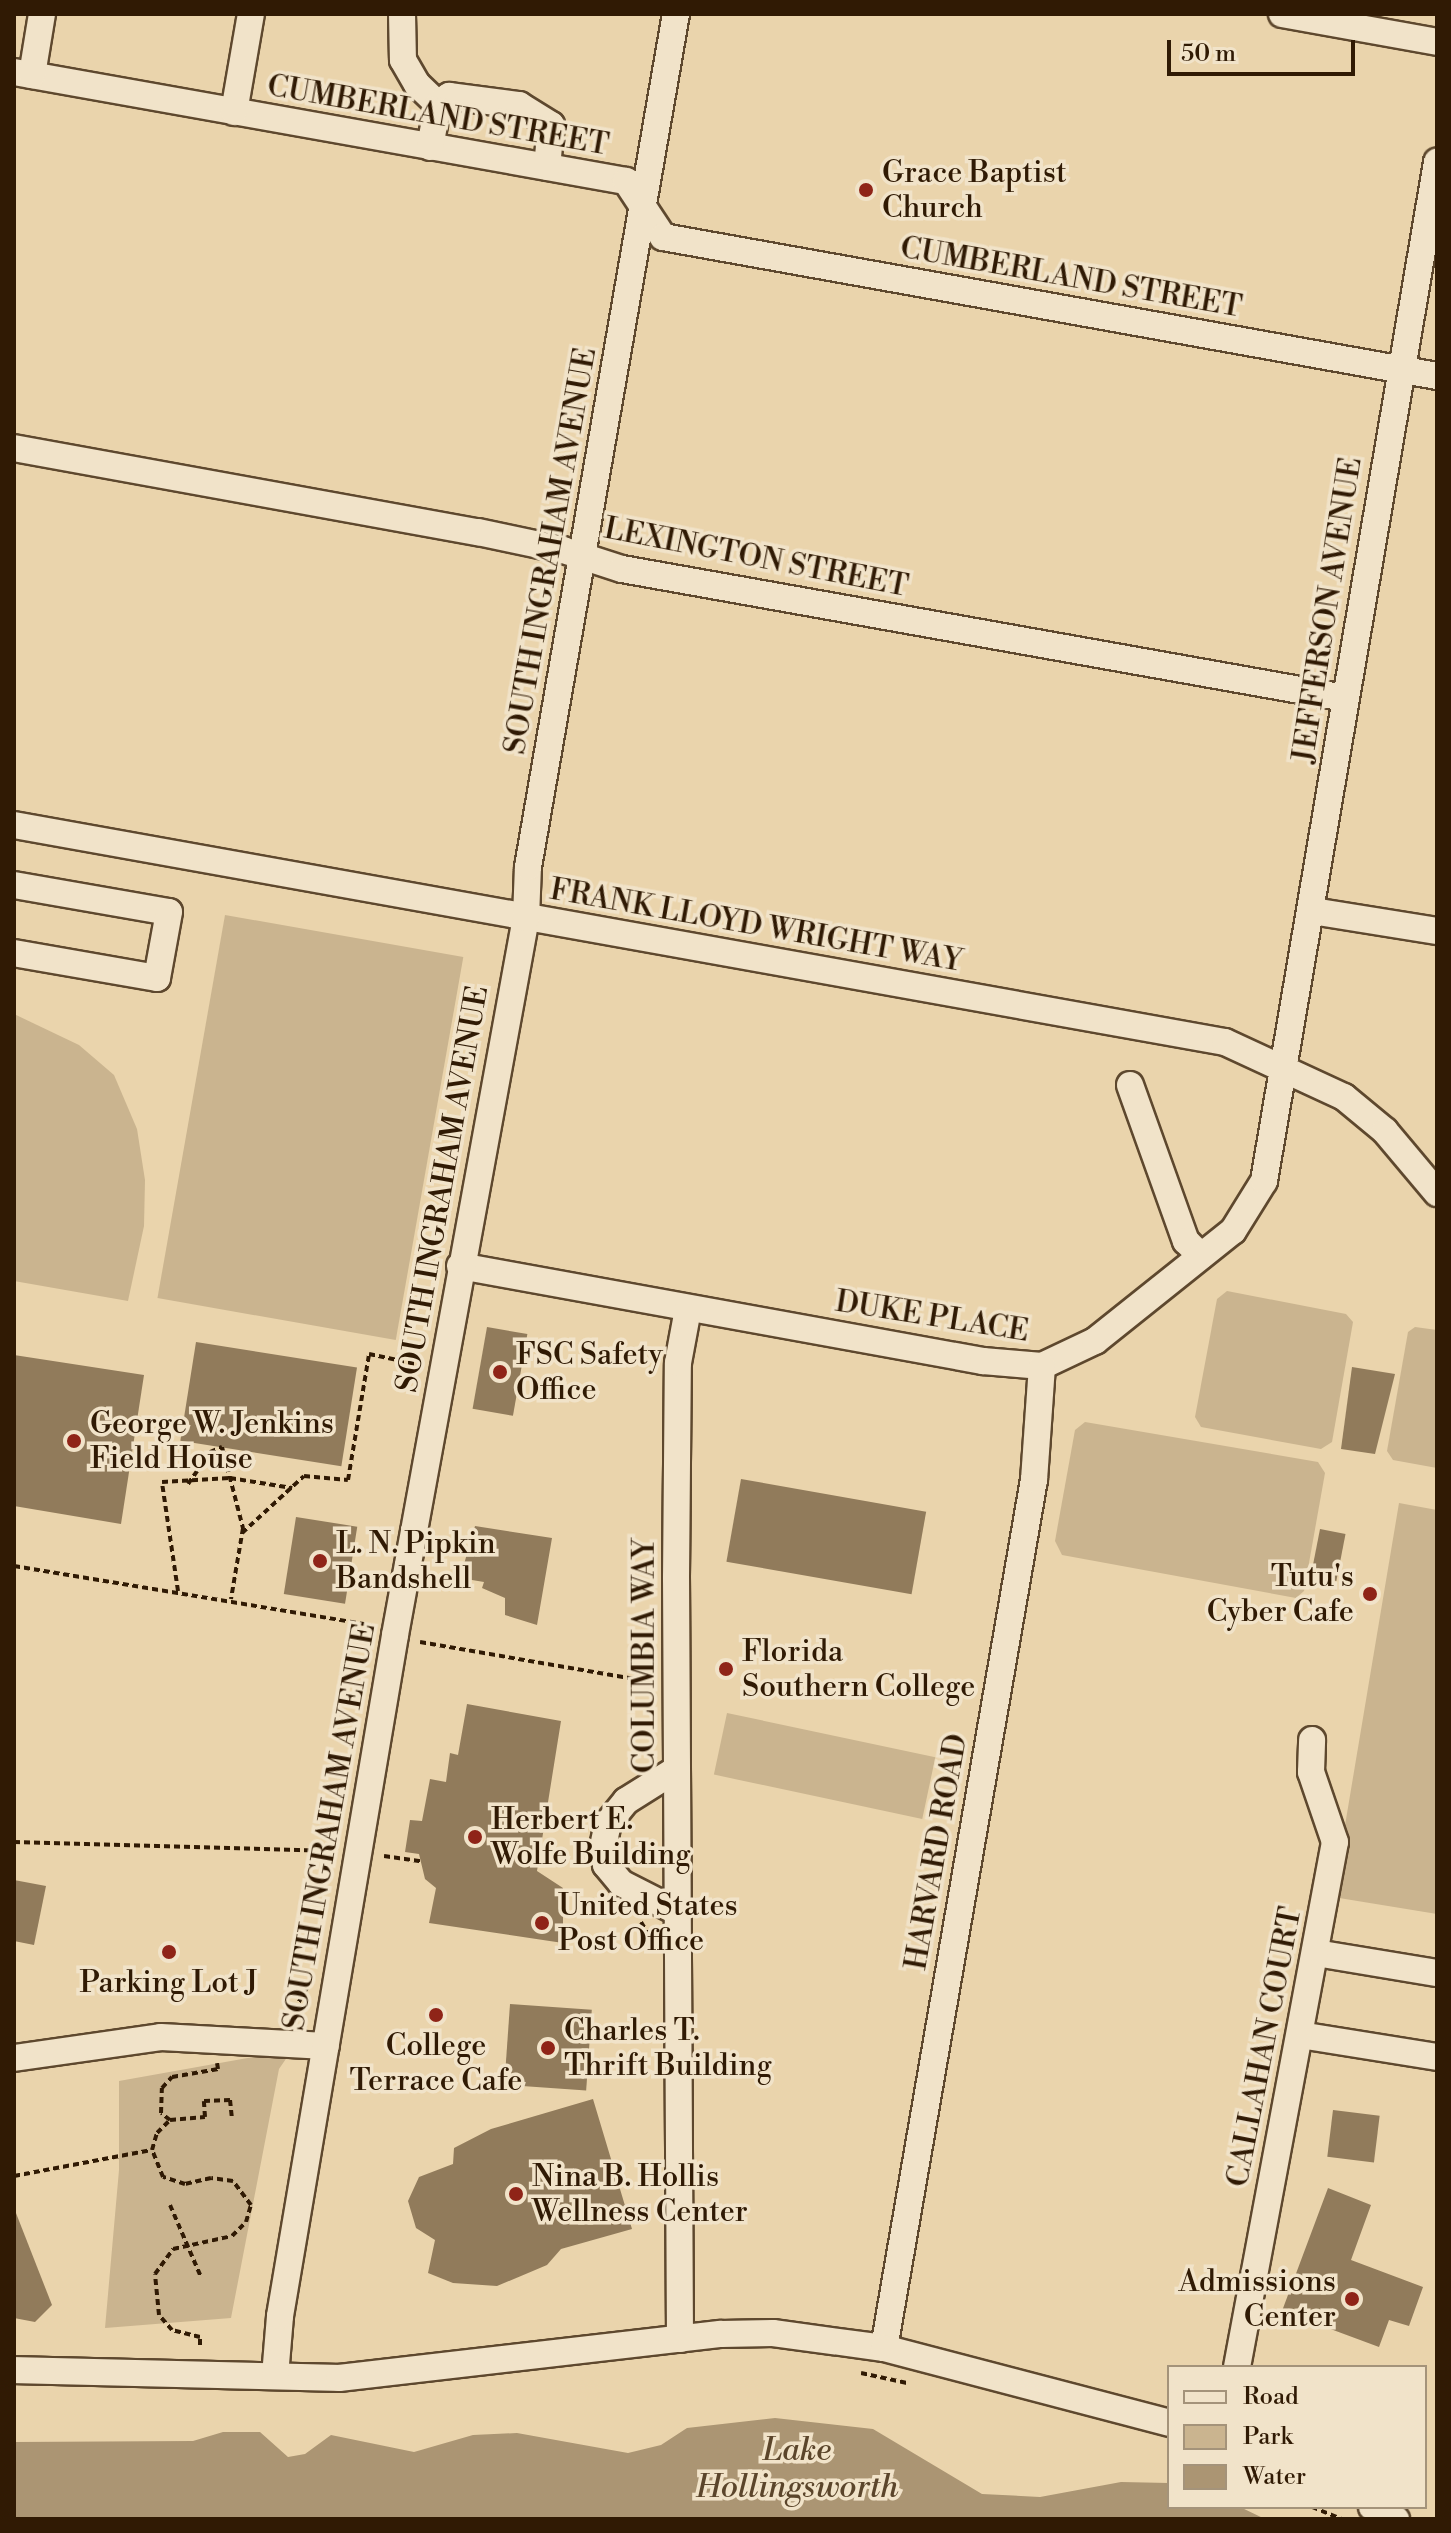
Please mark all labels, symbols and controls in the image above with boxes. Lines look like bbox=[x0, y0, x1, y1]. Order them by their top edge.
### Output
scale bar bbox=[1171, 24, 1359, 74]
text: 50 m bbox=[1181, 39, 1236, 69]
street label: CUMBERLAND STREET bbox=[264, 68, 612, 164]
place label: Grace Baptist Church bbox=[882, 155, 1067, 226]
marker: Grace Baptist Church bbox=[857, 181, 875, 199]
street label: CUMBERLAND STREET bbox=[897, 230, 1245, 326]
street label: SOUTH INGRAHAM AVENUE bbox=[497, 345, 605, 757]
street label: JEFFERSON AVENUE bbox=[1286, 455, 1370, 765]
street label: LEXINGTON STREET bbox=[601, 511, 911, 605]
street label: FRANK LLOYD WRIGHT WAY bbox=[547, 872, 965, 980]
street label: SOUTH INGRAHAM AVENUE bbox=[389, 983, 497, 1395]
street label: DUKE PLACE bbox=[833, 1284, 1031, 1350]
place label: FSC Safety Office bbox=[516, 1337, 663, 1408]
marker: FSC Safety Office bbox=[491, 1363, 509, 1381]
place label: George W. Jenkins Field House bbox=[90, 1406, 334, 1476]
marker: George W. Jenkins Field House bbox=[65, 1432, 83, 1450]
place label: L. N. Pipkin Bandshell bbox=[336, 1526, 496, 1596]
street label: COLUMBIA WAY bbox=[627, 1539, 663, 1773]
marker: L. N. Pipkin Bandshell bbox=[311, 1552, 329, 1570]
place label: Tutu's Cyber Cafe bbox=[1207, 1559, 1354, 1630]
marker: Tutu's Cyber Cafe bbox=[1361, 1585, 1379, 1603]
street label: SOUTH INGRAHAM AVENUE bbox=[276, 1621, 384, 2033]
place label: Florida Southern College bbox=[742, 1634, 975, 1704]
marker: Florida Southern College bbox=[717, 1660, 735, 1678]
street label: HARVARD ROAD bbox=[899, 1731, 975, 1973]
place label: Herbert E. Wolfe Building bbox=[491, 1802, 691, 1872]
marker: Herbert E. Wolfe Building bbox=[466, 1828, 484, 1846]
place label: United States Post Office bbox=[558, 1888, 738, 1958]
street label: CALLAHAN COURT bbox=[1220, 1904, 1310, 2190]
marker: United States Post Office bbox=[533, 1914, 551, 1932]
marker: Parking Lot J bbox=[160, 1943, 178, 1961]
place label: Parking Lot J bbox=[80, 1965, 258, 2001]
marker: College Terrace Cafe bbox=[427, 2006, 445, 2024]
place label: Charles T. Thrift Building bbox=[564, 2013, 772, 2084]
place label: College Terrace Cafe bbox=[350, 2028, 522, 2098]
marker: Charles T. Thrift Building bbox=[539, 2039, 557, 2057]
place label: Nina B. Hollis Wellness Center bbox=[532, 2159, 748, 2230]
marker: Nina B. Hollis Wellness Center bbox=[507, 2185, 525, 2203]
place label: Admissions Center bbox=[1179, 2264, 1336, 2334]
marker: Admissions Center bbox=[1343, 2290, 1361, 2308]
legend bbox=[1167, 2365, 1427, 2509]
text: Road bbox=[1243, 2382, 1299, 2412]
text: Park bbox=[1243, 2422, 1293, 2452]
water label: Lake Hollingsworth bbox=[696, 2432, 898, 2507]
text: Water bbox=[1243, 2462, 1306, 2492]

